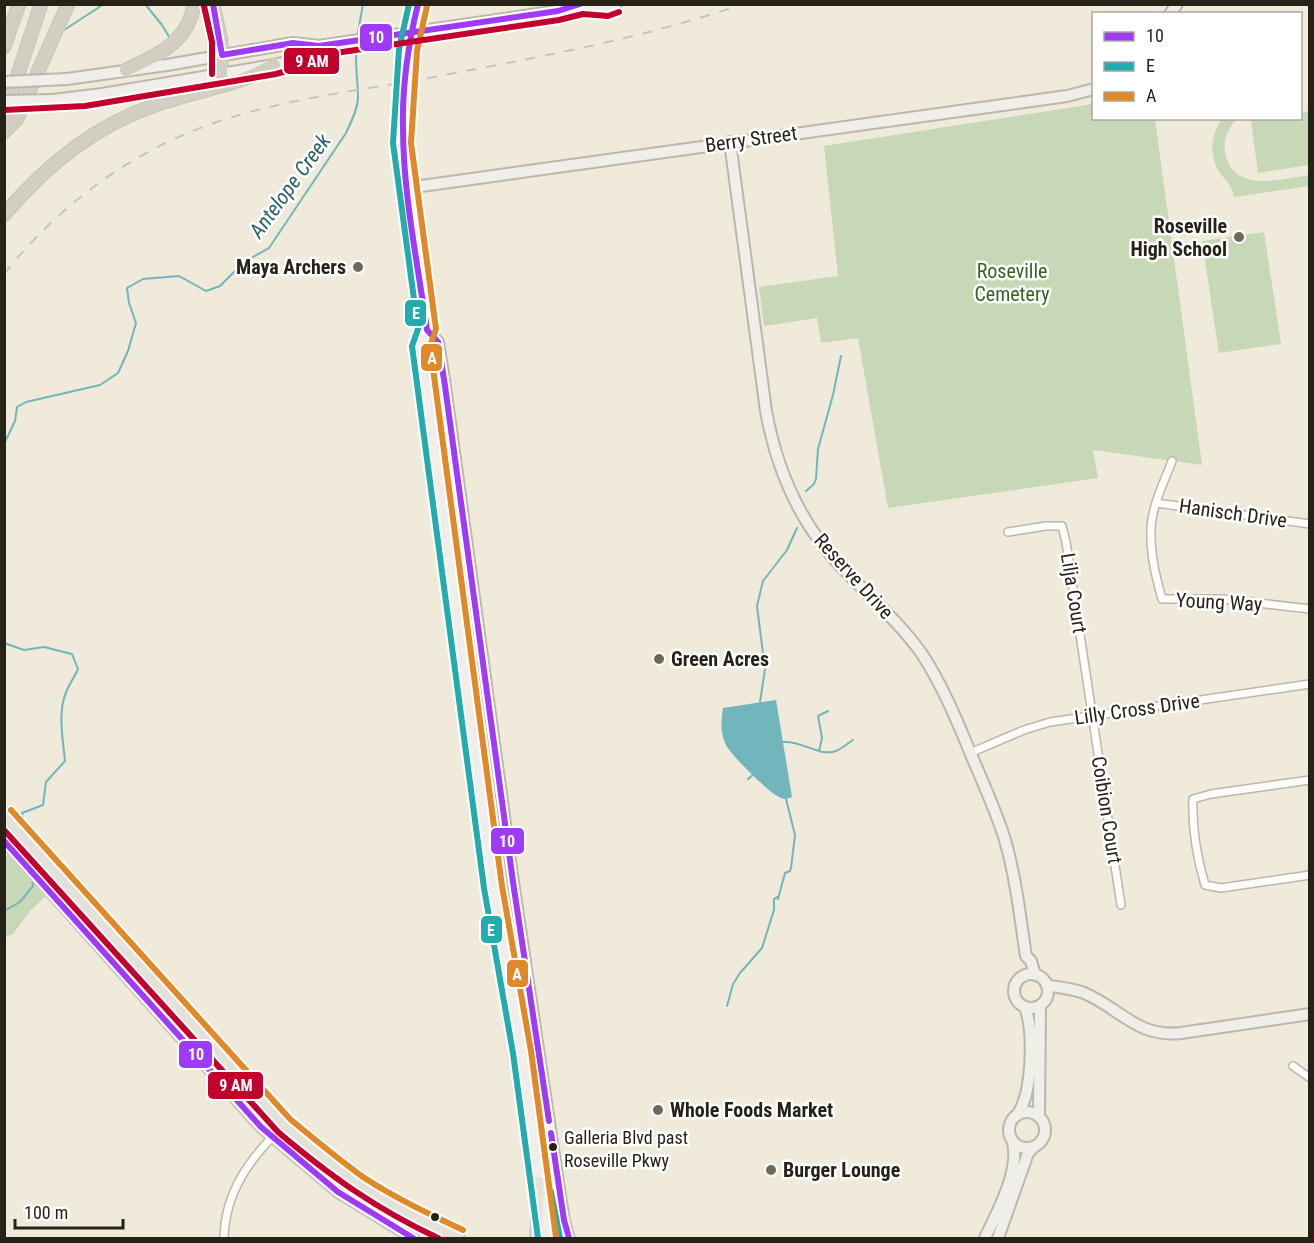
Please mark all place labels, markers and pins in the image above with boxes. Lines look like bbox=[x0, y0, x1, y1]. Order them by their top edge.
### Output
place label: Roseville High School bbox=[1130, 214, 1227, 261]
marker: Roseville High School bbox=[1232, 230, 1246, 244]
place label: Maya Archers bbox=[236, 255, 346, 279]
marker: Maya Archers bbox=[351, 260, 365, 274]
place label: Green Acres bbox=[671, 647, 769, 671]
marker: Green Acres bbox=[652, 652, 666, 666]
place label: Whole Foods Market bbox=[670, 1098, 833, 1122]
marker: Whole Foods Market bbox=[651, 1103, 665, 1117]
place label: Galleria Blvd past Roseville Pkwy bbox=[564, 1127, 688, 1171]
marker: Galleria Blvd past Roseville Pkwy bbox=[547, 1141, 559, 1153]
place label: Burger Lounge bbox=[783, 1158, 900, 1182]
marker: Burger Lounge bbox=[764, 1163, 778, 1177]
unlabelled marker bbox=[429, 1211, 441, 1223]

